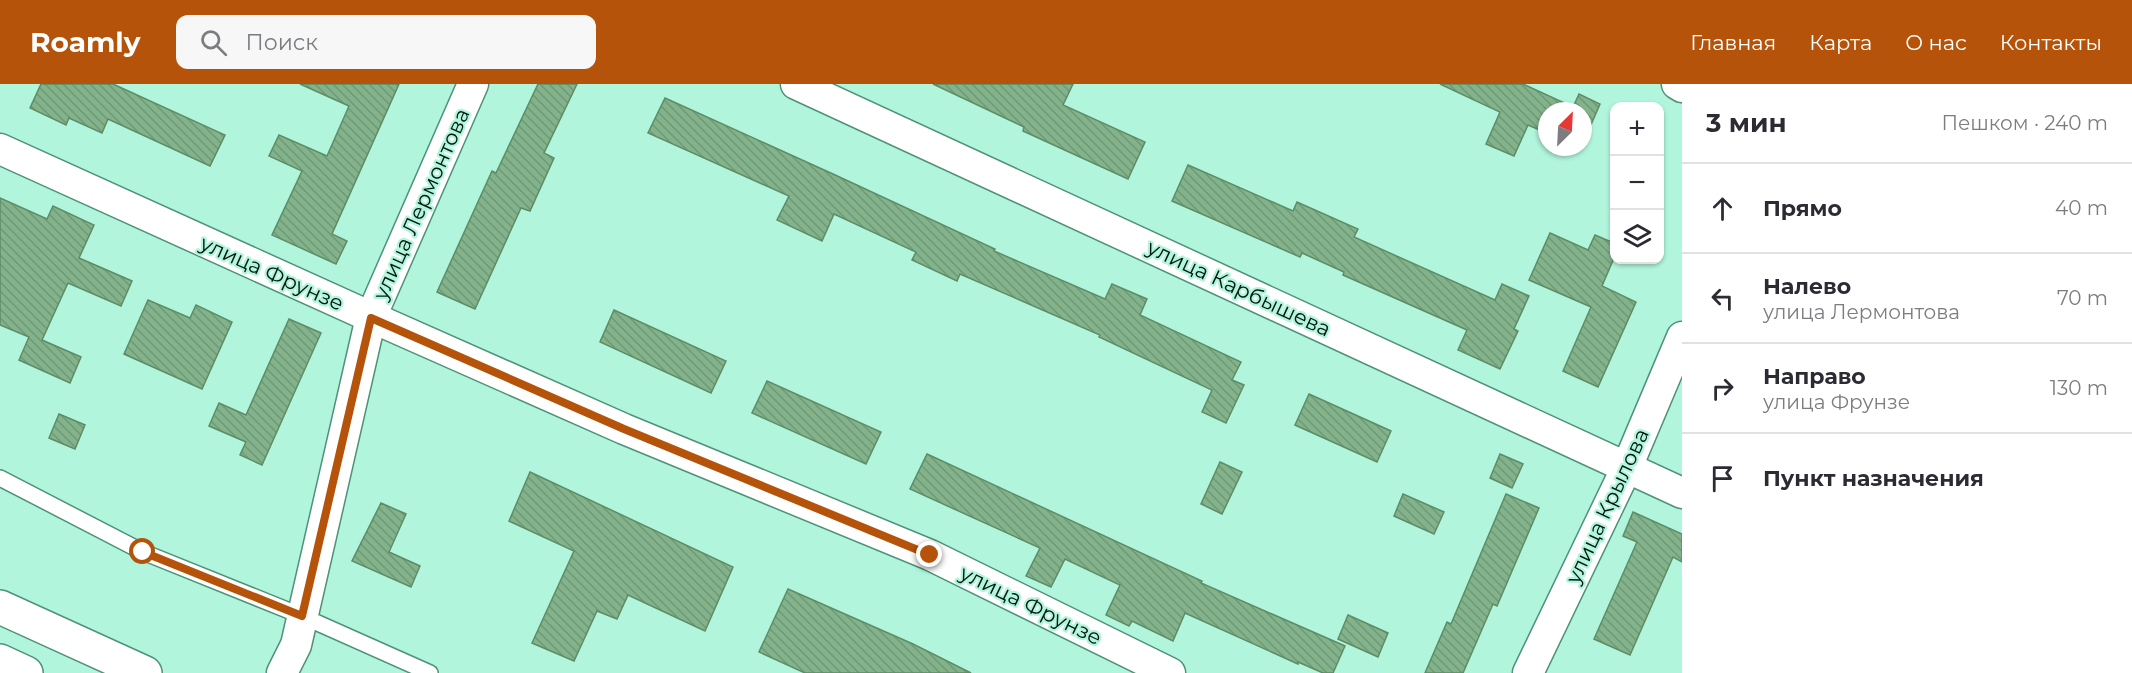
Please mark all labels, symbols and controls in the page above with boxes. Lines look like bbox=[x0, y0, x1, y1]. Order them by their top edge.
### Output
search box bbox=[176, 15, 596, 69]
text: Roamly bbox=[30, 25, 140, 59]
icon: search bbox=[197, 26, 230, 59]
text: Поиск bbox=[245, 29, 318, 56]
text: Главная bbox=[1690, 30, 1776, 55]
text: Карта bbox=[1809, 30, 1872, 55]
text: О нас bbox=[1905, 30, 1967, 55]
text: Контакты bbox=[2000, 30, 2102, 55]
north arrow bbox=[1538, 102, 1592, 156]
map controls bbox=[1610, 102, 1664, 264]
button: + bbox=[1610, 102, 1664, 156]
street label: улица Лермонтова bbox=[367, 104, 474, 304]
text: 3 мин bbox=[1706, 107, 1786, 139]
text: Пешком · 240 m bbox=[1941, 111, 2108, 135]
button: − bbox=[1610, 156, 1664, 210]
icon: ahead bbox=[1706, 192, 1739, 225]
text: Прямо bbox=[1763, 195, 1842, 222]
text: 40 m bbox=[2055, 196, 2108, 220]
button: layers bbox=[1610, 210, 1664, 264]
street label: улица Фрунзе bbox=[195, 230, 348, 316]
street label: улица Карбышева bbox=[1142, 234, 1335, 342]
text: Налево bbox=[1763, 273, 1851, 300]
icon: left bbox=[1706, 282, 1739, 315]
text: 70 m bbox=[2057, 286, 2108, 310]
text: улица Лермонтова bbox=[1763, 300, 1960, 324]
text: Направо bbox=[1763, 363, 1866, 390]
icon: right bbox=[1706, 372, 1739, 405]
text: 130 m bbox=[2050, 376, 2108, 400]
text: улица Фрунзе bbox=[1763, 390, 1910, 414]
street label: улица Крылова bbox=[1560, 425, 1654, 588]
icon: arrive bbox=[1706, 462, 1739, 495]
text: Пункт назначения bbox=[1763, 465, 1984, 492]
route start bbox=[129, 538, 155, 564]
route end bbox=[916, 541, 942, 567]
street label: улица Фрунзе bbox=[955, 559, 1106, 650]

